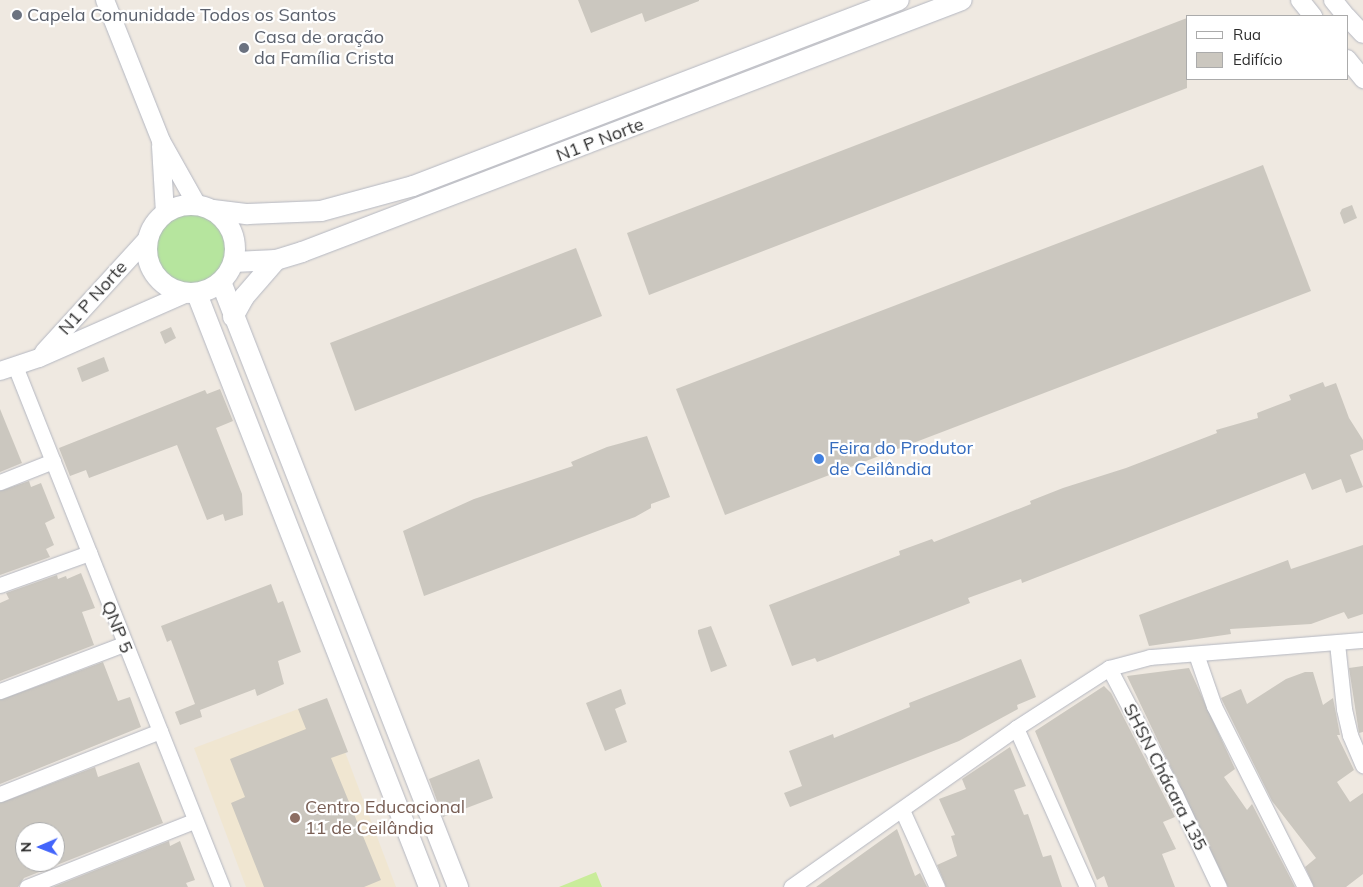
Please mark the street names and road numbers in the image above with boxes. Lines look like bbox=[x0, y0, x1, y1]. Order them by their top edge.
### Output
street label: N1 P Norte bbox=[553, 113, 647, 167]
street label: N1 P Norte bbox=[54, 257, 132, 339]
street label: QNP 5 bbox=[97, 598, 137, 656]
street label: SHSN Chácara 135 bbox=[1119, 700, 1211, 854]

